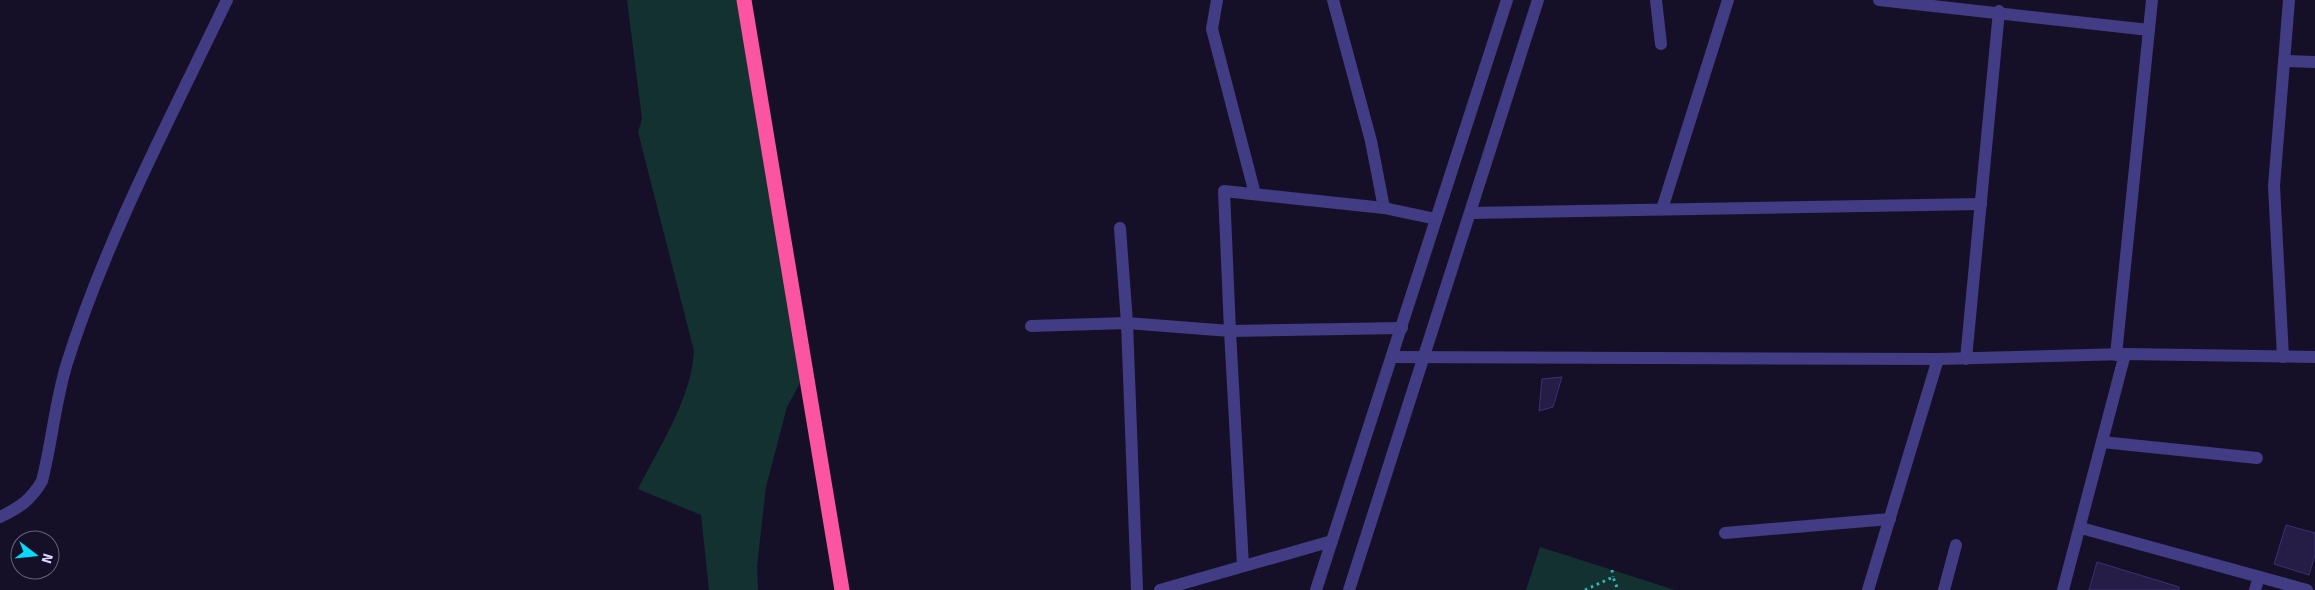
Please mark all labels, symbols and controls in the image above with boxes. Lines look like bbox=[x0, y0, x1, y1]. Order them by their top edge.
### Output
north arrow bbox=[10, 530, 60, 580]
text: N bbox=[38, 551, 57, 565]

